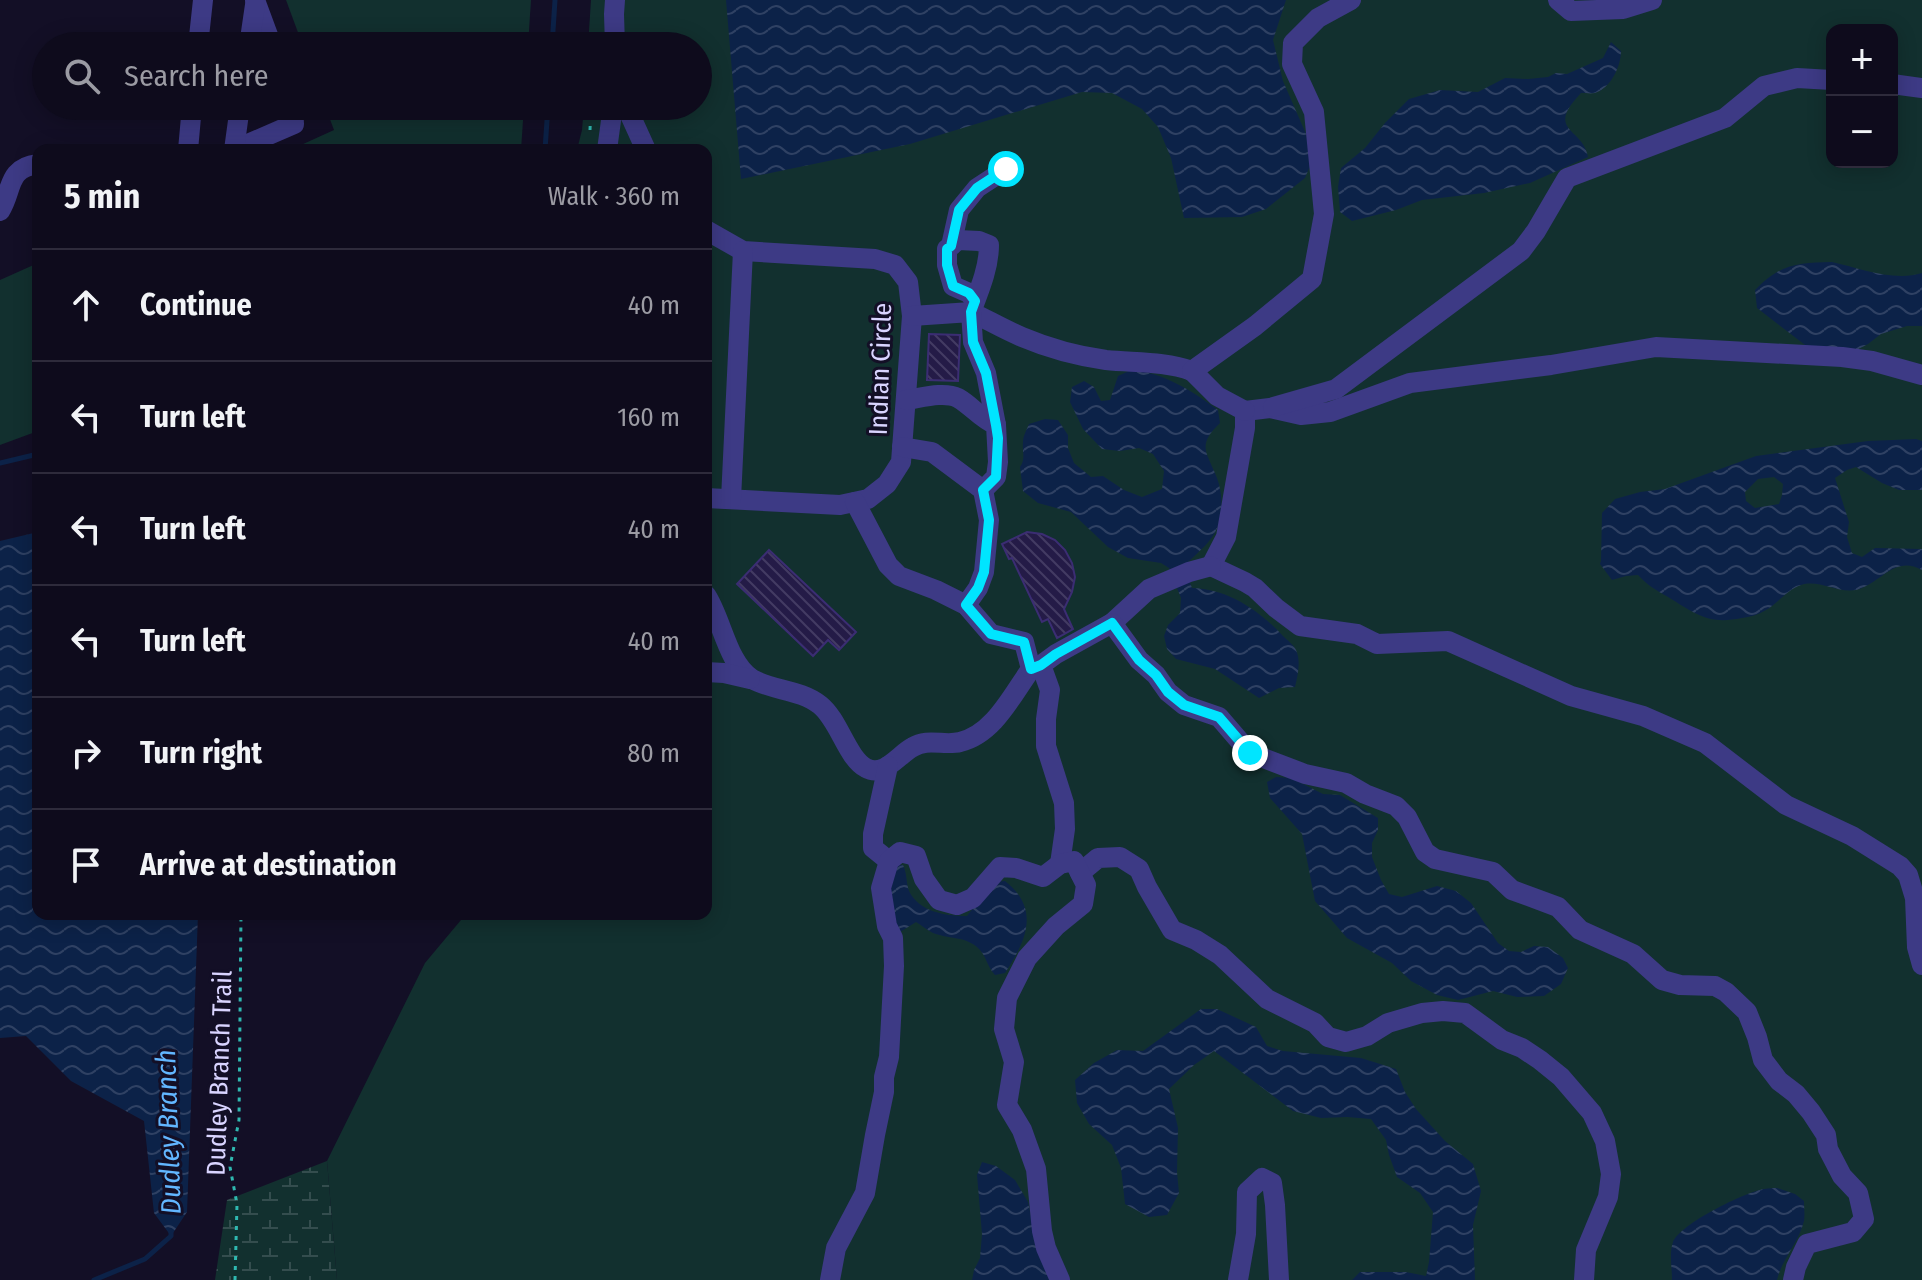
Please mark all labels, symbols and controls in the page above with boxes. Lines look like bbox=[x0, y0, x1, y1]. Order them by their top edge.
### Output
map controls bbox=[1826, 24, 1898, 168]
button: + bbox=[1826, 24, 1898, 96]
search box bbox=[32, 32, 712, 120]
icon: search bbox=[60, 54, 104, 98]
text: Search here bbox=[124, 58, 269, 94]
button: − bbox=[1826, 96, 1898, 168]
route start bbox=[988, 151, 1024, 187]
text: 5 min bbox=[64, 176, 140, 217]
text: Walk · 360 m bbox=[548, 181, 680, 212]
icon: ahead bbox=[64, 283, 108, 327]
text: Continue bbox=[140, 287, 252, 323]
text: 40 m bbox=[628, 290, 680, 321]
street label: Indian Circle bbox=[863, 302, 898, 436]
icon: left bbox=[64, 395, 108, 439]
text: Turn left bbox=[140, 399, 246, 435]
text: 160 m bbox=[617, 402, 680, 433]
icon: left bbox=[64, 507, 108, 551]
text: Turn left bbox=[140, 511, 246, 547]
text: 40 m bbox=[628, 514, 680, 545]
icon: left bbox=[64, 619, 108, 663]
text: Turn left bbox=[140, 623, 246, 659]
text: 40 m bbox=[628, 626, 680, 657]
icon: right bbox=[64, 731, 108, 775]
text: Turn right bbox=[140, 735, 262, 771]
route end bbox=[1232, 735, 1268, 771]
text: 80 m bbox=[627, 738, 680, 769]
icon: arrive bbox=[64, 843, 108, 887]
text: Arrive at destination bbox=[140, 847, 397, 883]
street label: Dudley Branch Trail bbox=[200, 970, 239, 1176]
water label: Dudley Branch bbox=[149, 1049, 188, 1215]

